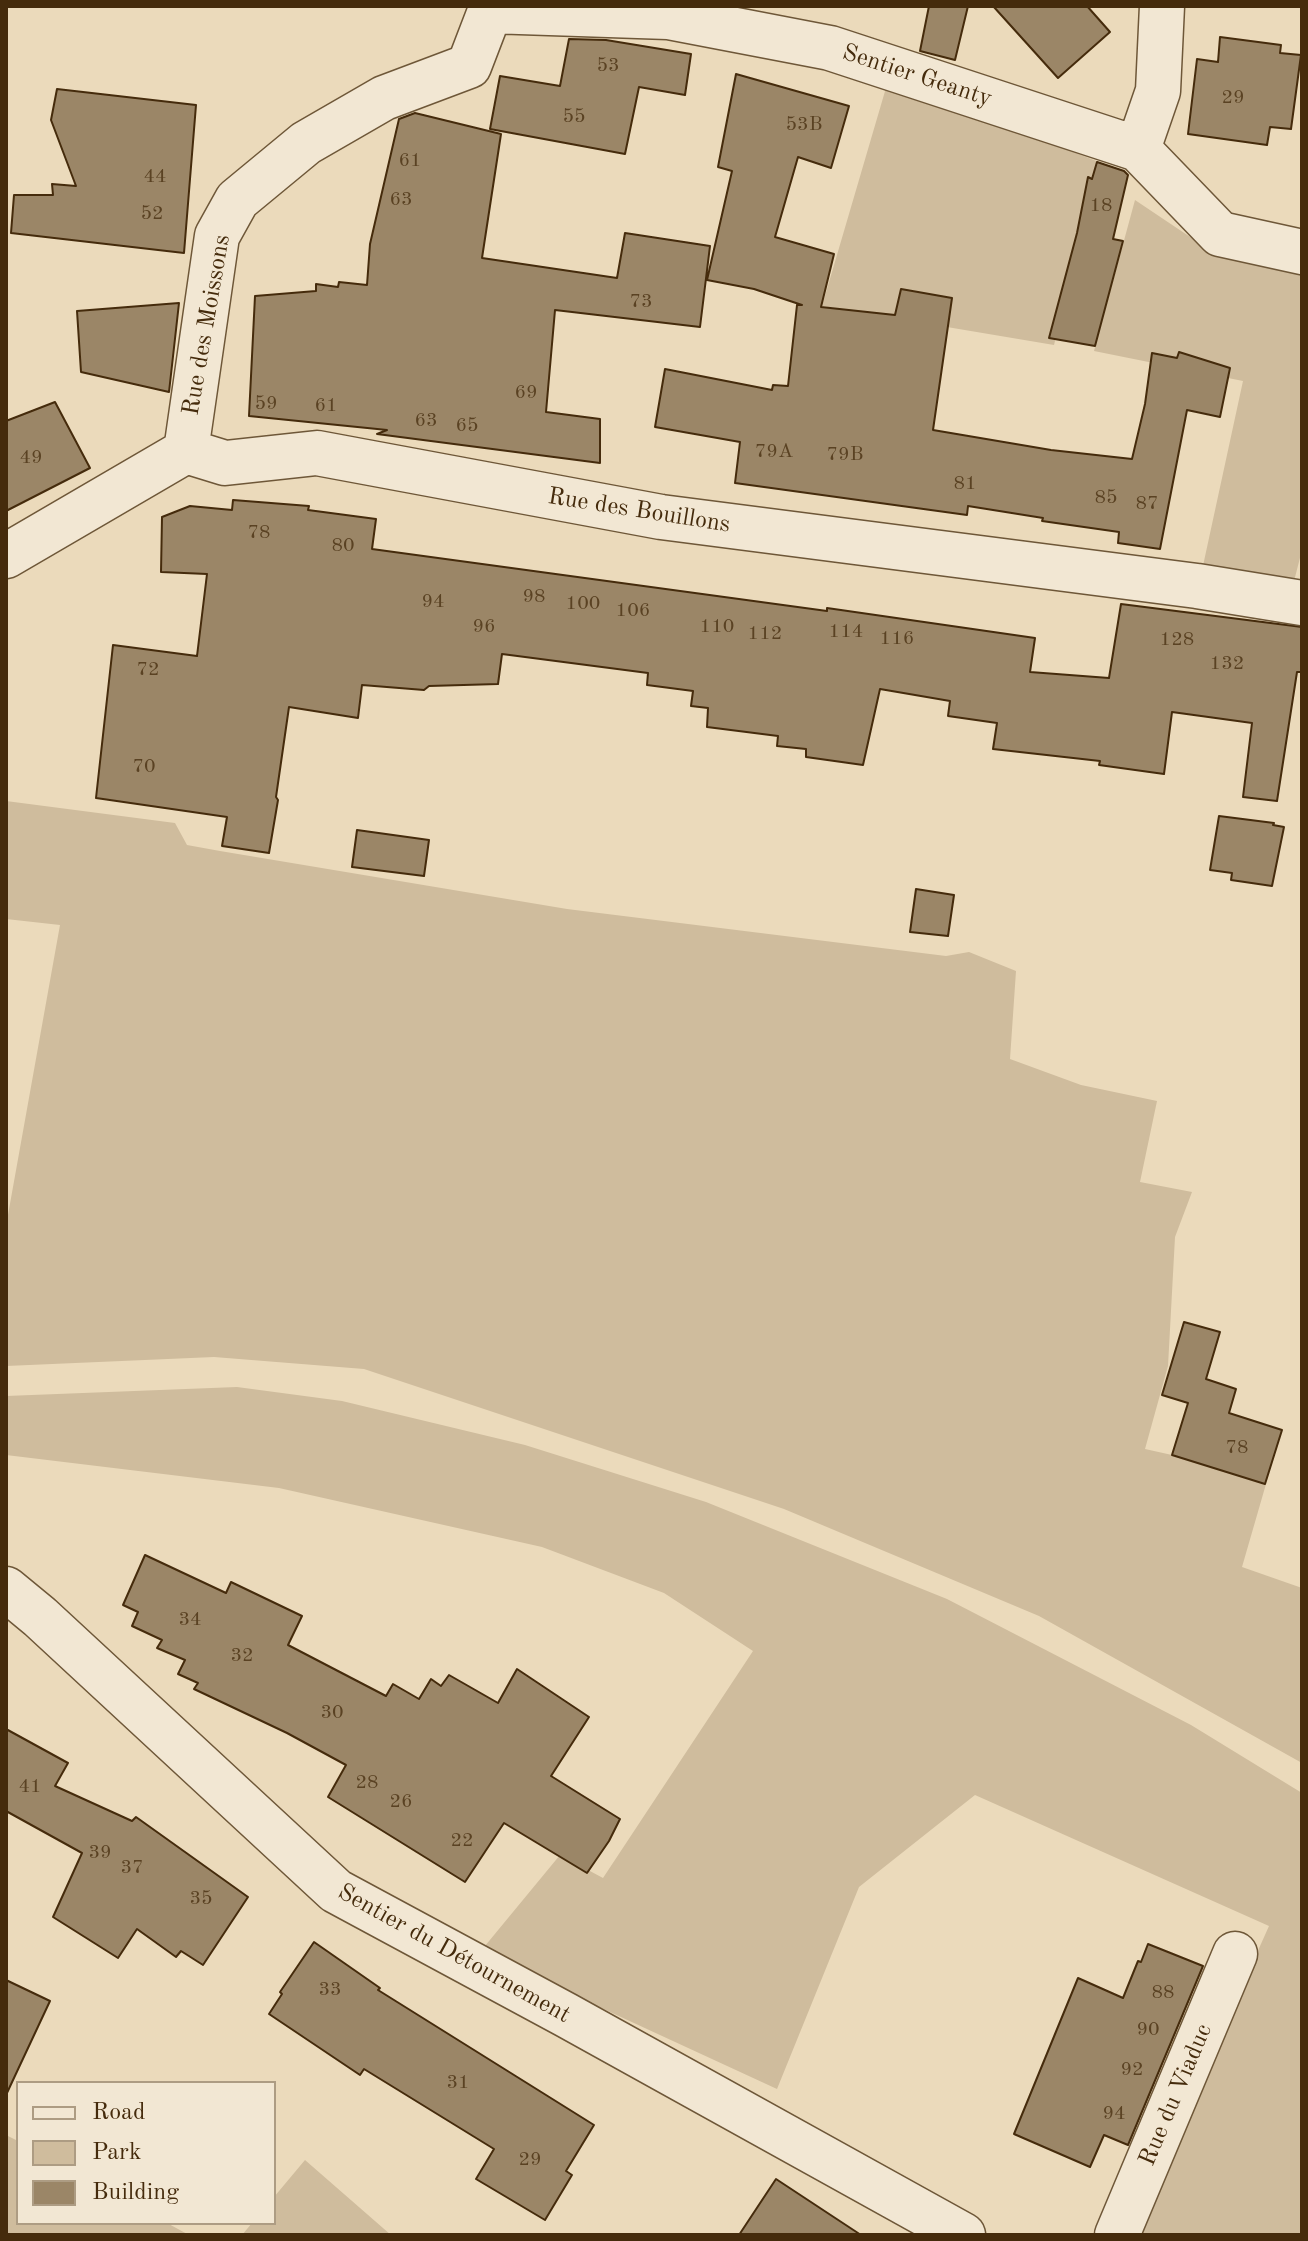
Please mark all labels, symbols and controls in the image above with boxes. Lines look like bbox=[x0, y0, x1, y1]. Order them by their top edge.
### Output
street label: Sentier Geanty bbox=[839, 38, 995, 114]
house number: 53 bbox=[596, 54, 620, 78]
house number: 29 bbox=[1221, 86, 1245, 110]
house number: 55 bbox=[562, 105, 586, 129]
house number: 53B bbox=[786, 113, 822, 137]
house number: 61 bbox=[398, 149, 422, 173]
house number: 44 bbox=[143, 165, 167, 189]
house number: 63 bbox=[389, 188, 413, 212]
house number: 18 bbox=[1089, 194, 1113, 218]
house number: 52 bbox=[140, 202, 164, 226]
street label: Rue des Moissons bbox=[177, 232, 237, 418]
house number: 73 bbox=[629, 290, 653, 314]
house number: 69 bbox=[514, 381, 538, 405]
house number: 59 bbox=[254, 392, 278, 416]
house number: 61 bbox=[314, 394, 338, 418]
house number: 63 bbox=[414, 409, 438, 433]
house number: 65 bbox=[455, 414, 479, 438]
house number: 79A bbox=[755, 440, 793, 464]
house number: 79B bbox=[827, 443, 863, 467]
house number: 49 bbox=[19, 446, 43, 470]
house number: 81 bbox=[953, 472, 977, 496]
street label: Rue des Bouillons bbox=[546, 482, 732, 540]
house number: 85 bbox=[1094, 486, 1118, 510]
house number: 87 bbox=[1135, 492, 1159, 516]
house number: 78 bbox=[247, 521, 271, 545]
house number: 80 bbox=[331, 534, 355, 558]
house number: 98 bbox=[522, 585, 546, 609]
house number: 94 bbox=[421, 590, 445, 614]
house number: 100 bbox=[566, 592, 600, 616]
house number: 106 bbox=[616, 599, 650, 623]
house number: 96 bbox=[472, 615, 496, 639]
house number: 110 bbox=[700, 615, 734, 639]
house number: 114 bbox=[829, 620, 863, 644]
house number: 112 bbox=[748, 622, 782, 646]
house number: 116 bbox=[880, 627, 914, 651]
house number: 128 bbox=[1160, 628, 1194, 652]
house number: 132 bbox=[1210, 652, 1244, 676]
house number: 72 bbox=[136, 658, 160, 682]
house number: 70 bbox=[132, 755, 156, 779]
house number: 78 bbox=[1225, 1436, 1249, 1460]
house number: 34 bbox=[178, 1608, 202, 1632]
house number: 32 bbox=[230, 1644, 254, 1668]
house number: 30 bbox=[320, 1701, 344, 1725]
house number: 28 bbox=[355, 1771, 379, 1795]
house number: 41 bbox=[18, 1775, 42, 1799]
house number: 26 bbox=[389, 1790, 413, 1814]
house number: 22 bbox=[450, 1829, 474, 1853]
house number: 39 bbox=[88, 1841, 112, 1865]
house number: 37 bbox=[120, 1856, 144, 1880]
street label: Sentier du Détournement bbox=[333, 1878, 575, 2030]
house number: 35 bbox=[189, 1887, 213, 1911]
house number: 33 bbox=[318, 1978, 342, 2002]
house number: 88 bbox=[1151, 1981, 1175, 2005]
house number: 90 bbox=[1136, 2018, 1160, 2042]
street label: Rue du Viaduc bbox=[1133, 2020, 1219, 2170]
house number: 92 bbox=[1120, 2058, 1144, 2082]
house number: 31 bbox=[446, 2071, 470, 2095]
legend bbox=[16, 2081, 276, 2225]
text: Road bbox=[92, 2101, 145, 2125]
house number: 94 bbox=[1102, 2102, 1126, 2126]
text: Park bbox=[92, 2141, 141, 2165]
house number: 29 bbox=[518, 2148, 542, 2172]
text: Building bbox=[92, 2181, 179, 2205]

